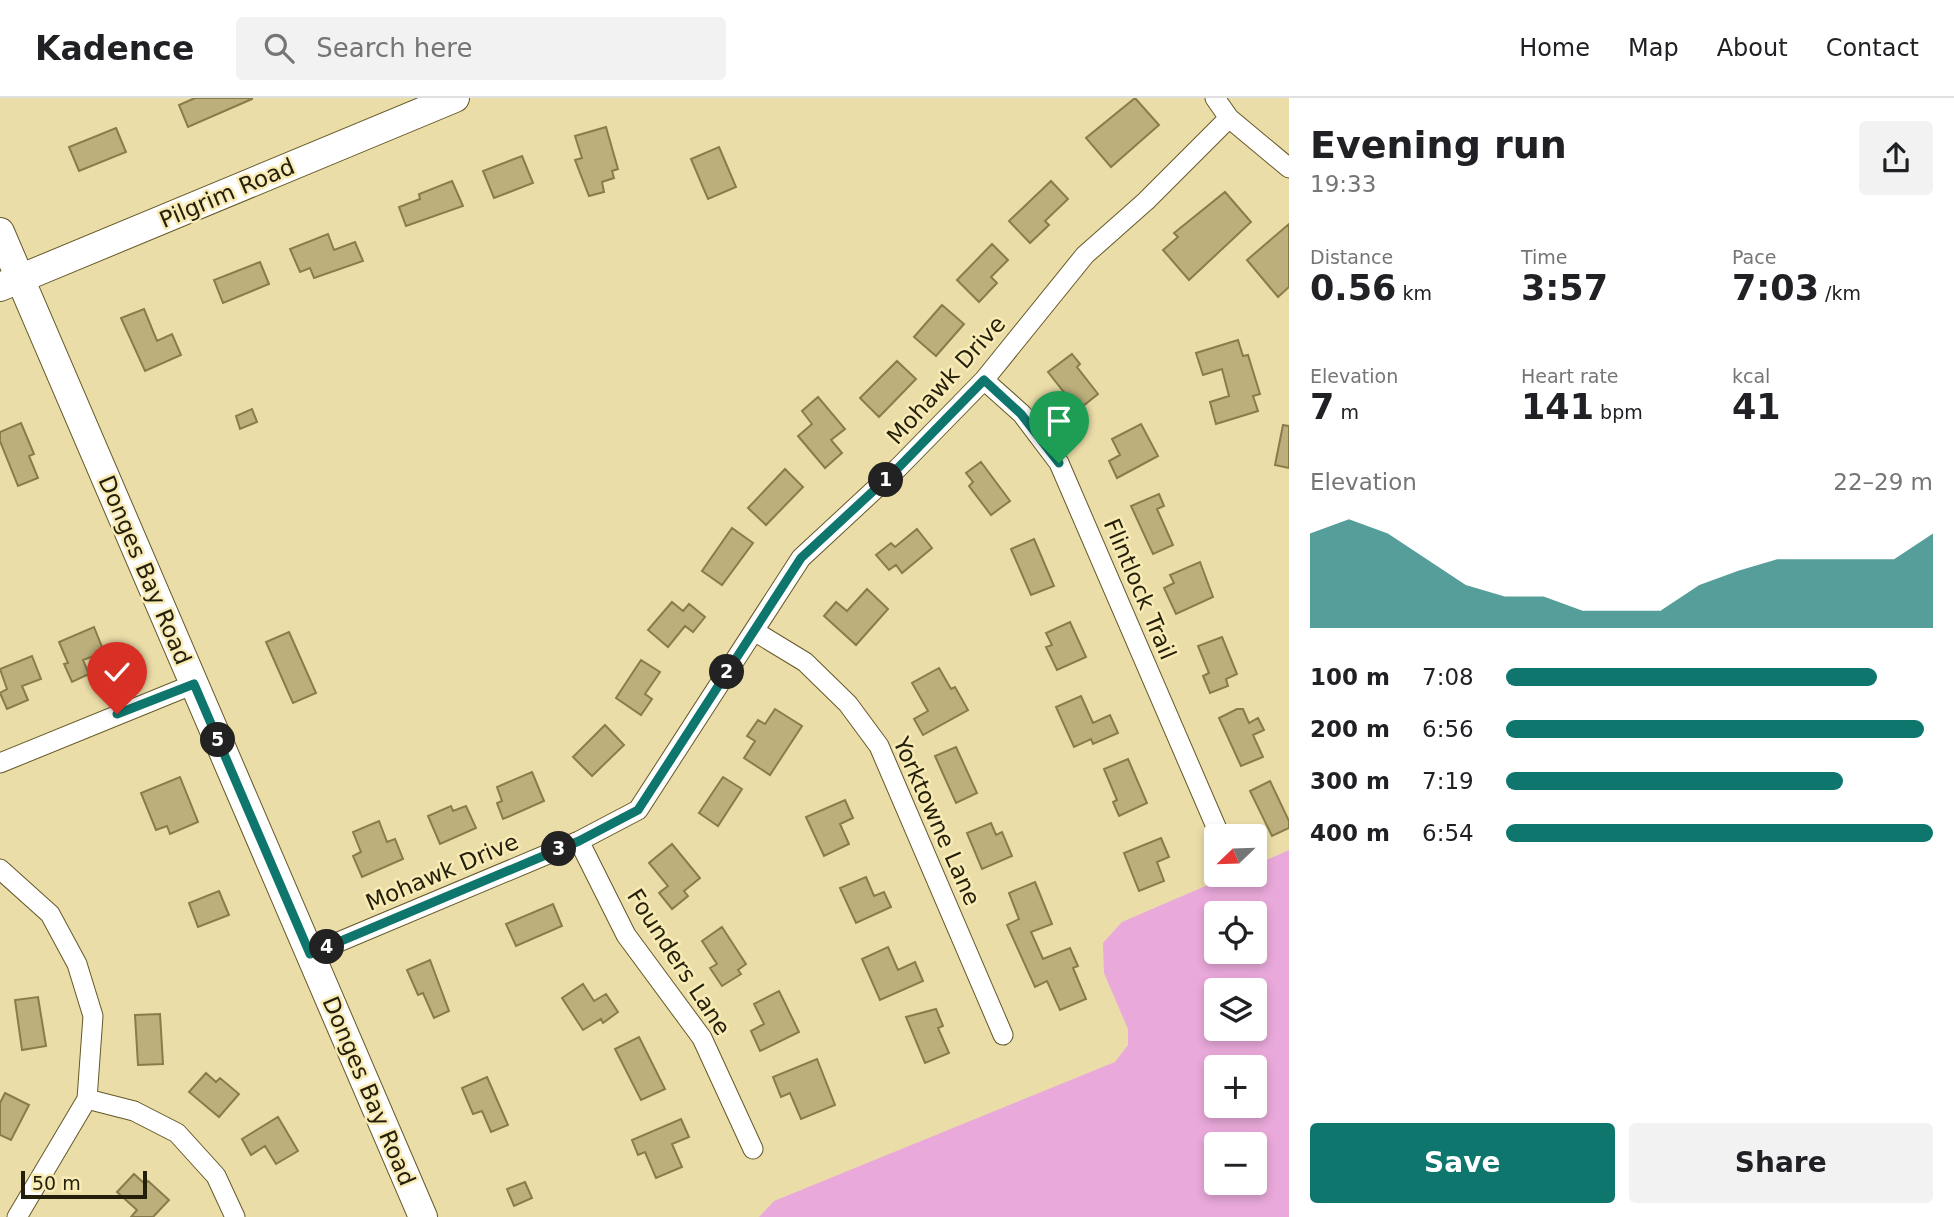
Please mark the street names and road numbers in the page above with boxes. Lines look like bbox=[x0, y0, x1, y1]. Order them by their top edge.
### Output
street label: Pilgrim Road bbox=[156, 153, 298, 233]
street label: Mohawk Drive bbox=[882, 311, 1010, 449]
street label: Donges Bay Road bbox=[93, 472, 197, 668]
street label: Flintlock Trail bbox=[1099, 515, 1181, 663]
street label: Yorktowne Lane bbox=[888, 732, 986, 909]
street label: Mohawk Drive bbox=[362, 828, 522, 916]
street label: Founders Lane bbox=[622, 884, 736, 1040]
street label: Donges Bay Road bbox=[317, 993, 421, 1189]

